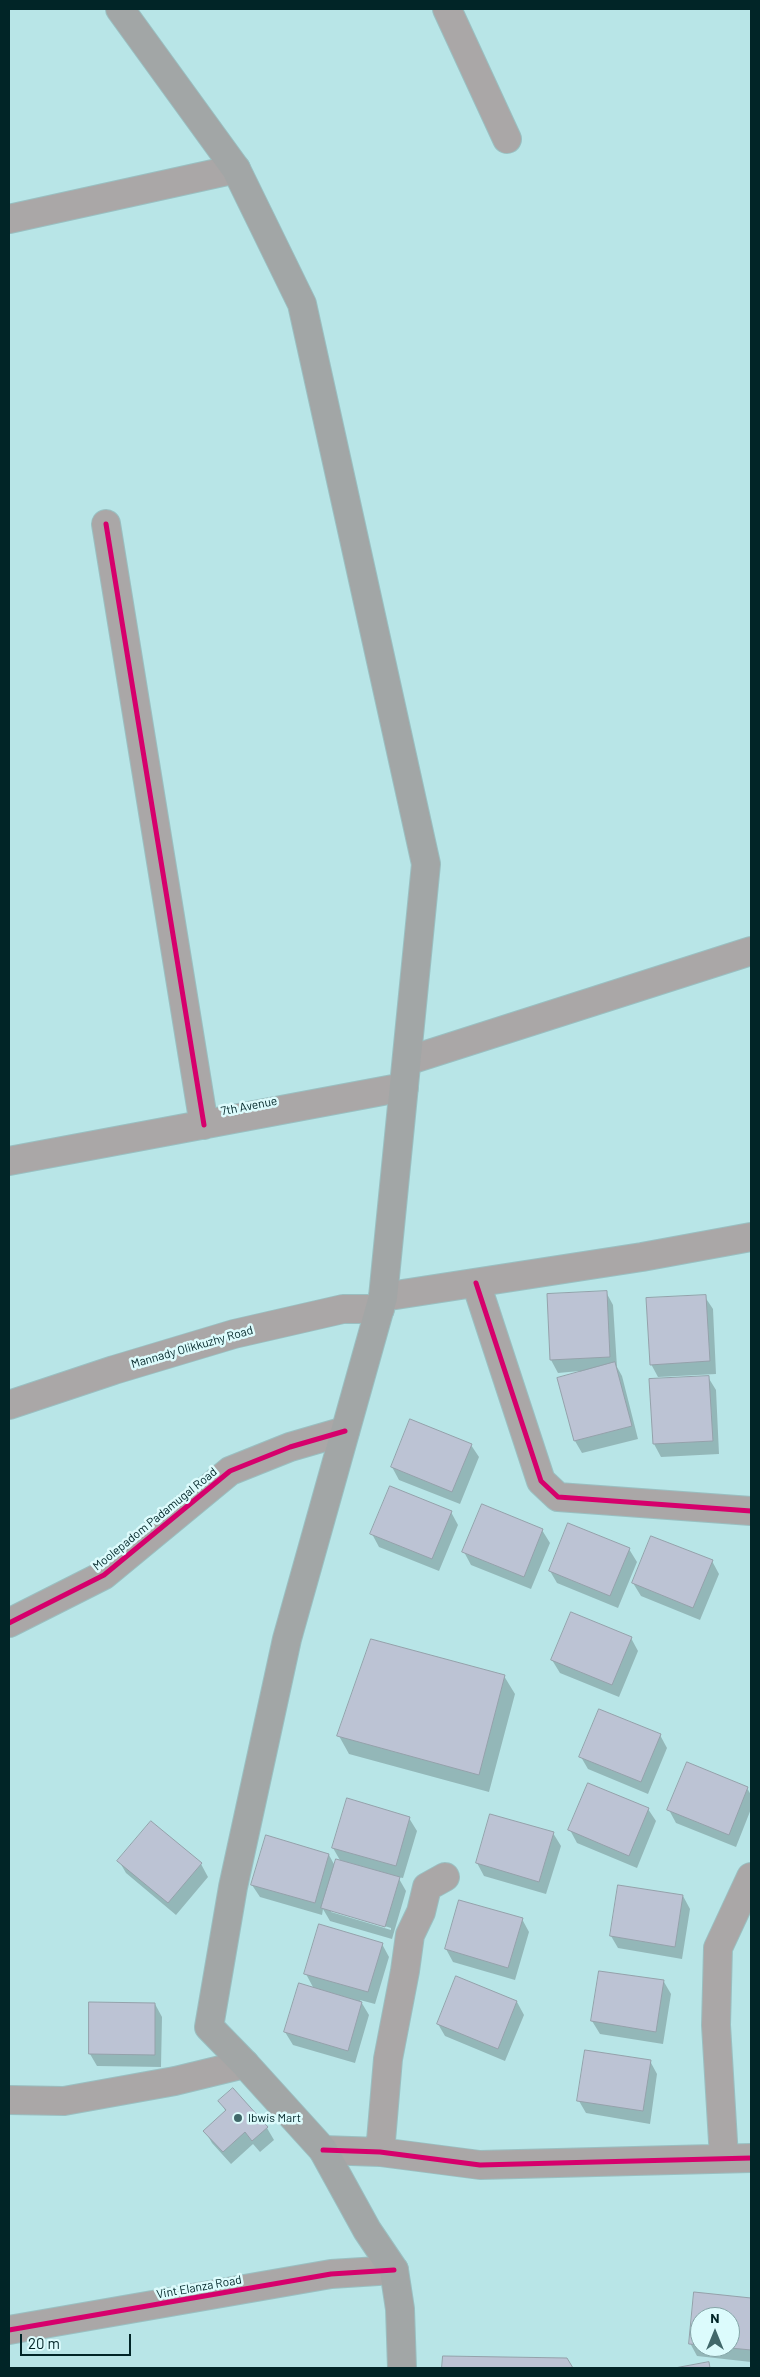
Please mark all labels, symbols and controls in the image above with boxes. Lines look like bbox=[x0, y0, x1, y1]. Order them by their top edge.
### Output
street label: 7th Avenue bbox=[220, 1093, 278, 1119]
street label: Mannady Olikkuzhy Road bbox=[129, 1323, 255, 1371]
street label: Moolepadom Padamugal Road bbox=[90, 1464, 220, 1574]
place label: Ibwis Mart bbox=[248, 2111, 301, 2125]
marker: Ibwis Mart bbox=[232, 2112, 244, 2124]
street label: Vint Elanza Road bbox=[155, 2272, 243, 2302]
north arrow bbox=[690, 2307, 740, 2357]
text: N bbox=[710, 2309, 720, 2326]
scale bar bbox=[22, 2324, 134, 2356]
text: 20 m bbox=[28, 2334, 60, 2352]

